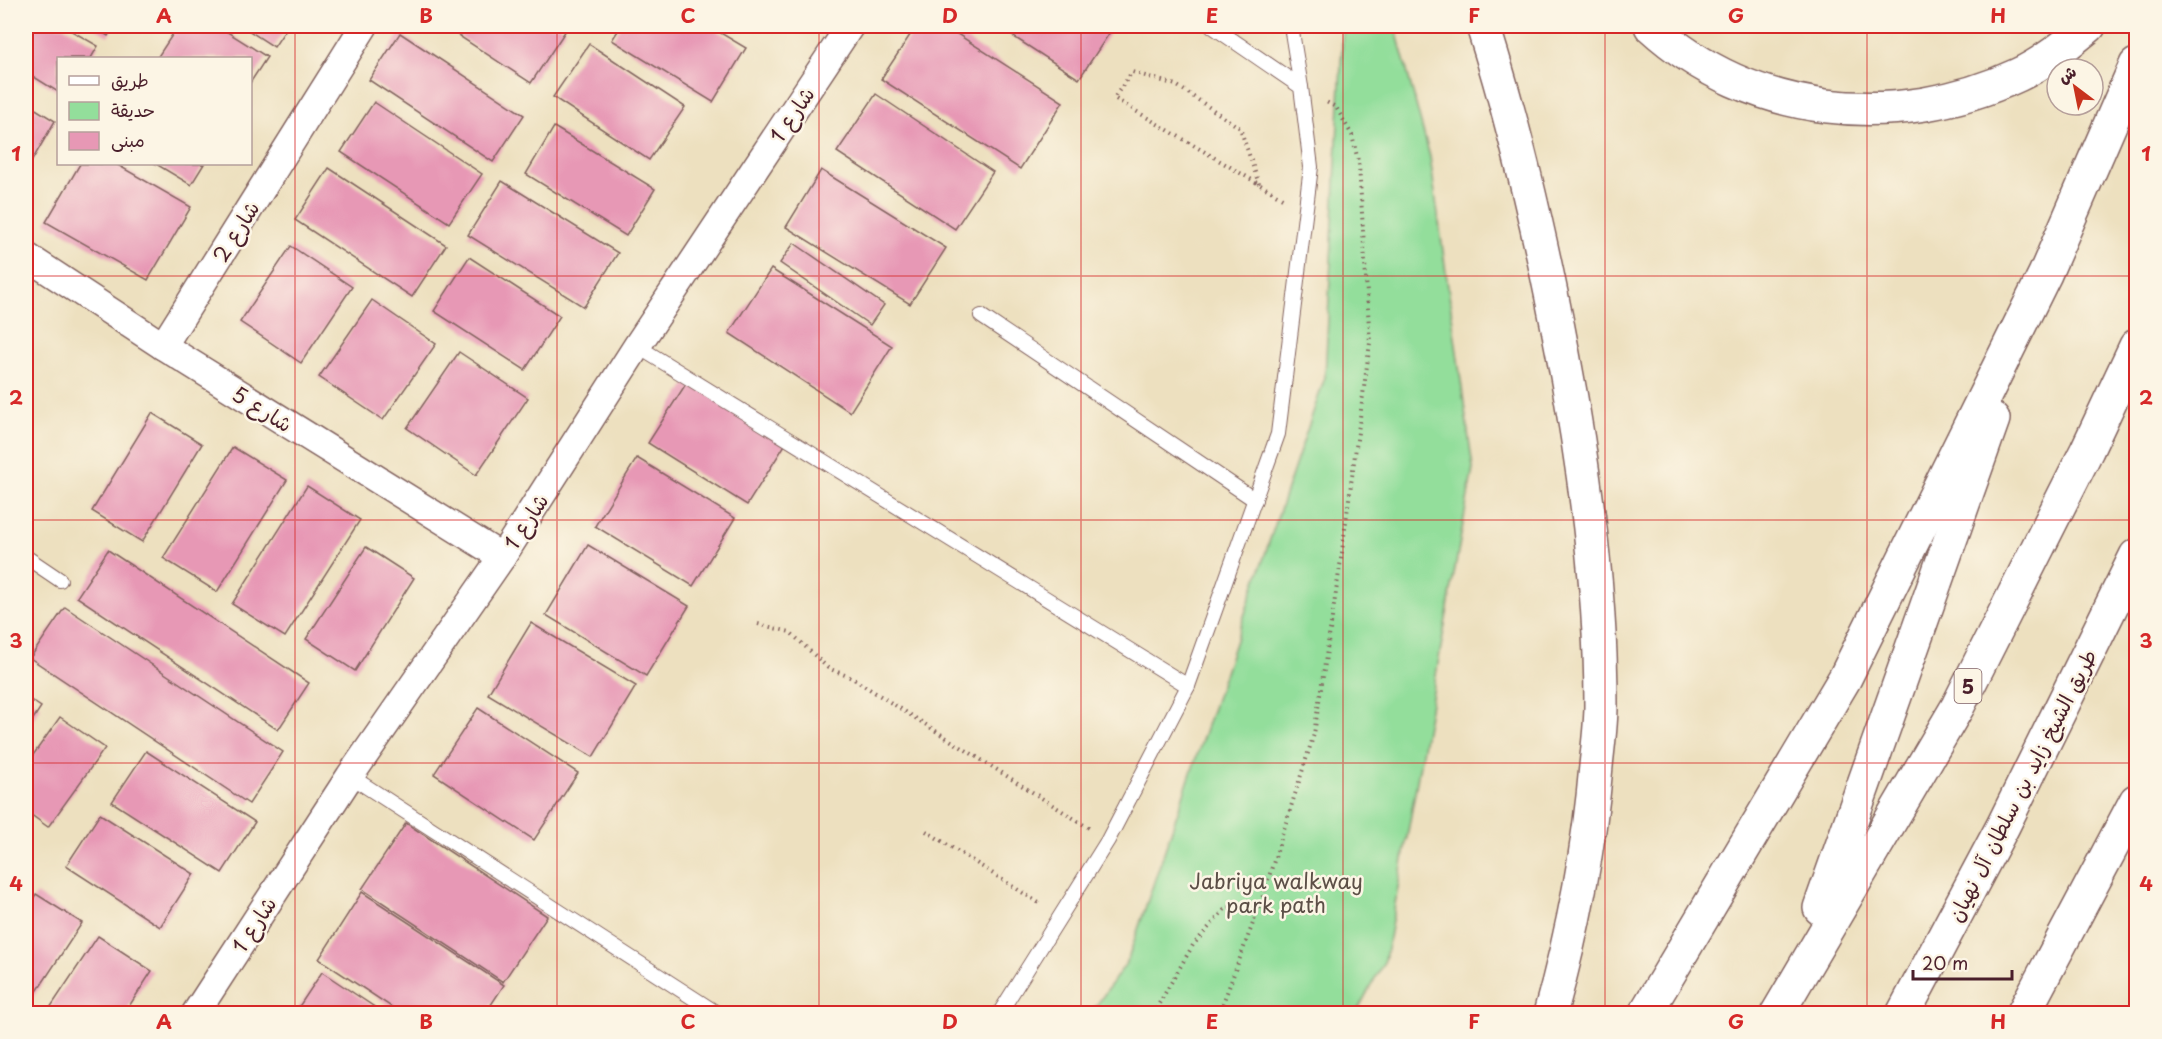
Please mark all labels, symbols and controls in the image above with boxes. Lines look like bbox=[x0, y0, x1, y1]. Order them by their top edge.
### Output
text: A bbox=[156, 0, 172, 30]
text: B bbox=[419, 0, 433, 30]
text: C bbox=[680, 0, 696, 30]
text: D bbox=[942, 0, 958, 30]
text: E bbox=[1206, 0, 1218, 30]
text: F bbox=[1468, 0, 1480, 30]
text: G bbox=[1728, 0, 1744, 30]
text: H bbox=[1990, 0, 2006, 30]
legend bbox=[57, 57, 252, 165]
north arrow bbox=[2045, 57, 2105, 117]
text: ش bbox=[2053, 59, 2080, 88]
text: طريق bbox=[111, 66, 149, 93]
street label: شارع 1 bbox=[760, 79, 822, 149]
text: حديقة bbox=[111, 96, 155, 123]
text: مبنى bbox=[111, 126, 145, 153]
text: 1 bbox=[11, 138, 21, 168]
text: 1 bbox=[2141, 138, 2151, 168]
street label: شارع 2 bbox=[204, 194, 267, 268]
street label: شارع 5 bbox=[226, 377, 299, 440]
text: 2 bbox=[9, 382, 23, 412]
text: 2 bbox=[2139, 382, 2153, 412]
street label: شارع 1 bbox=[495, 486, 556, 556]
text: 3 bbox=[9, 625, 23, 655]
text: 3 bbox=[2139, 625, 2153, 655]
street label: طريق الشيخ زايد بن سلطان آل نهيان bbox=[1938, 643, 2104, 927]
road number: 5 bbox=[1954, 669, 1982, 703]
park label: Jabriya walkway park path bbox=[1189, 864, 1363, 920]
text: 4 bbox=[9, 868, 23, 898]
text: 4 bbox=[2139, 868, 2153, 898]
street label: شارع 1 bbox=[223, 889, 284, 959]
scale bar bbox=[1913, 943, 2012, 981]
text: 20 m bbox=[1922, 949, 1968, 976]
text: A bbox=[156, 1006, 172, 1036]
text: B bbox=[419, 1006, 433, 1036]
text: C bbox=[680, 1006, 696, 1036]
text: D bbox=[942, 1006, 958, 1036]
text: E bbox=[1206, 1006, 1218, 1036]
text: F bbox=[1468, 1006, 1480, 1036]
text: G bbox=[1728, 1006, 1744, 1036]
text: H bbox=[1990, 1006, 2006, 1036]

